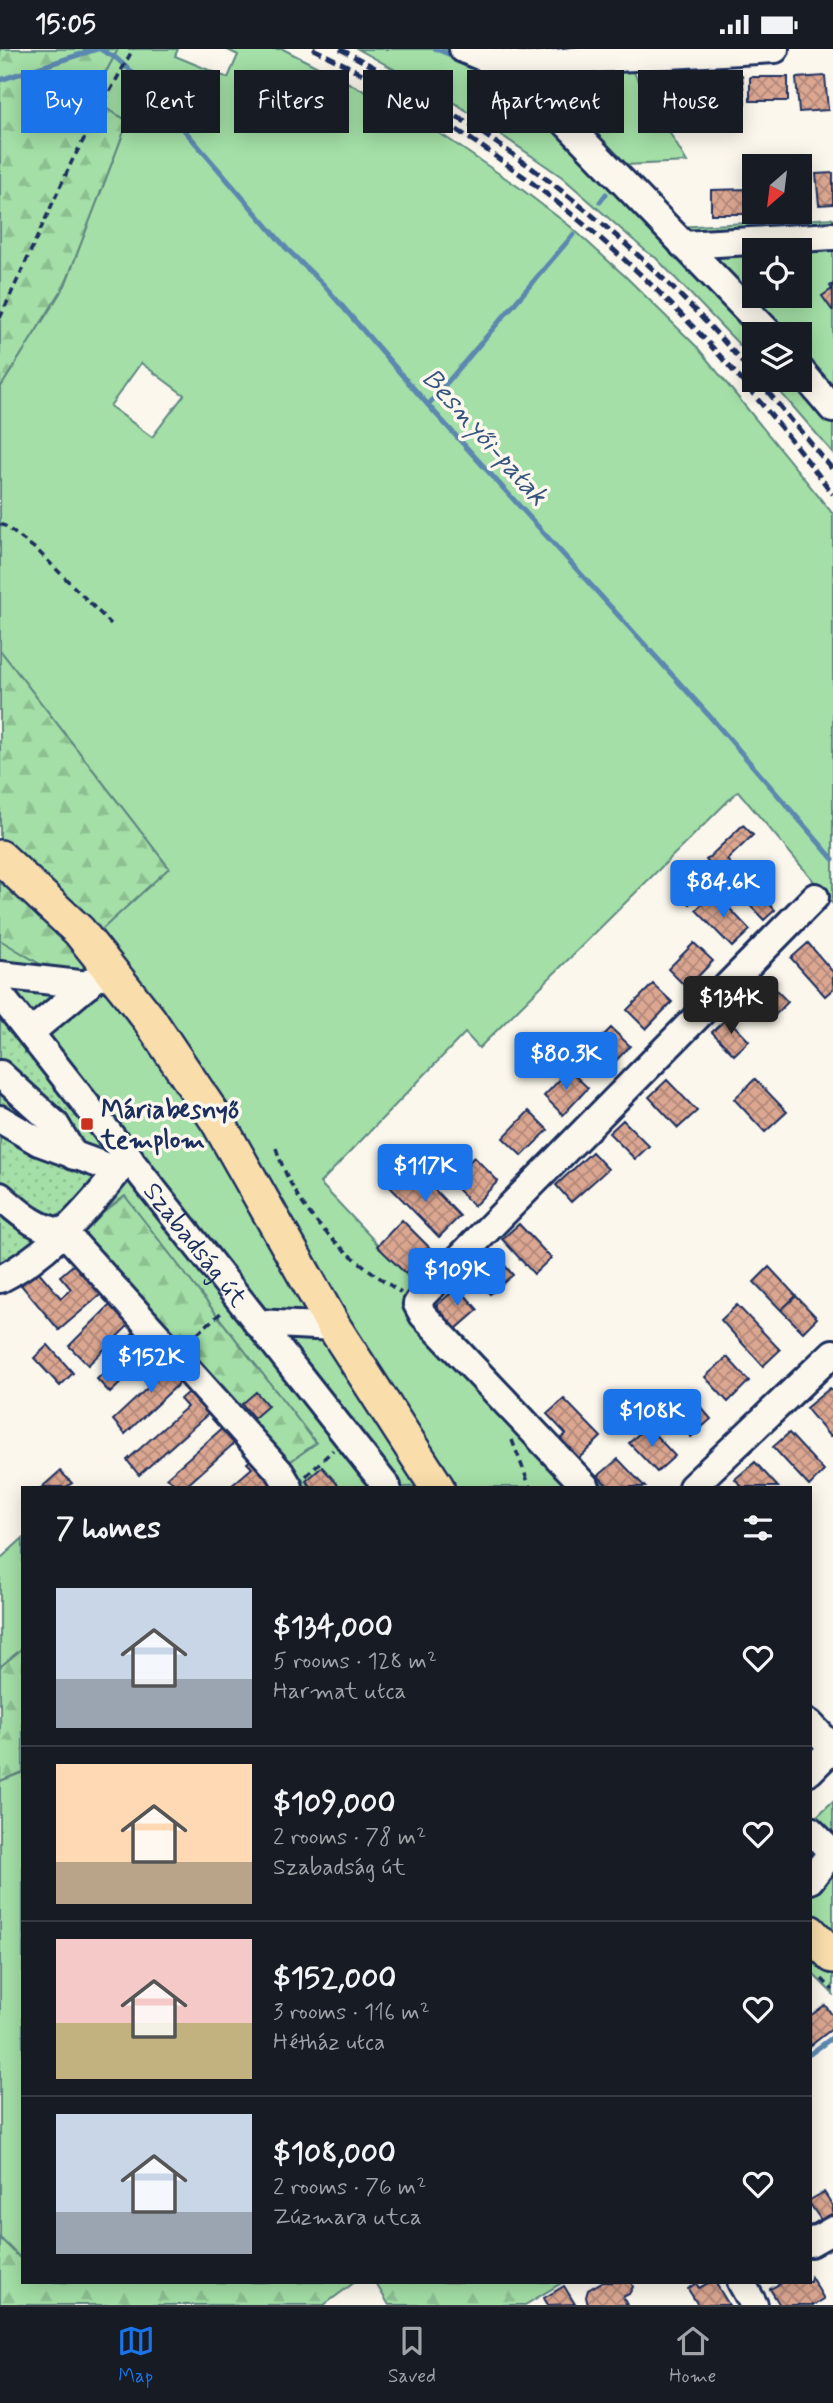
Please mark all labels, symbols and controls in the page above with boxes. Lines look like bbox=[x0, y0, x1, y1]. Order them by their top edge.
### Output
text: 15:05 bbox=[35, 8, 96, 42]
chip: Buy bbox=[21, 70, 107, 133]
chip: Rent bbox=[121, 70, 220, 133]
chip: Filters bbox=[234, 70, 349, 133]
chip: New bbox=[363, 70, 453, 133]
chip: Apartment bbox=[467, 70, 624, 133]
chip: House bbox=[638, 70, 743, 133]
north arrow bbox=[742, 154, 812, 224]
map controls bbox=[742, 154, 812, 392]
button: locate bbox=[742, 238, 812, 308]
button: layers bbox=[742, 322, 812, 392]
water label: Besnyői-patak bbox=[413, 361, 556, 514]
pin: $84.6K bbox=[666, 861, 780, 920]
text: $84.6K bbox=[686, 868, 760, 898]
pin: $134K bbox=[682, 977, 780, 1036]
text: $134K bbox=[699, 984, 763, 1014]
pin: $80.3K bbox=[509, 1033, 623, 1092]
text: $80.3K bbox=[530, 1040, 602, 1070]
place label: Máriabesnyő templom bbox=[100, 1094, 239, 1158]
marker: Máriabesnyő templom bbox=[79, 1116, 95, 1132]
pin: $117K bbox=[376, 1145, 474, 1204]
text: $117K bbox=[394, 1152, 456, 1182]
street label: Szabadság út bbox=[135, 1176, 254, 1315]
pin: $109K bbox=[408, 1249, 506, 1308]
text: $109K bbox=[424, 1256, 490, 1286]
pin: $152K bbox=[102, 1335, 200, 1395]
text: $152K bbox=[118, 1343, 184, 1373]
pin: $108K bbox=[603, 1389, 701, 1449]
text: $108K bbox=[619, 1397, 685, 1427]
text: 7 homes bbox=[56, 1509, 161, 1548]
icon: filters bbox=[739, 1509, 777, 1547]
text: $134,000 bbox=[273, 1608, 393, 1647]
icon: home bbox=[112, 1616, 196, 1700]
icon: heart bbox=[739, 1639, 777, 1677]
text: 5 rooms · 128 m² bbox=[273, 1647, 437, 1677]
text: Harmat utca bbox=[273, 1677, 406, 1707]
text: $109,000 bbox=[273, 1784, 395, 1823]
icon: home bbox=[112, 1792, 196, 1876]
icon: heart bbox=[739, 1815, 777, 1853]
text: 2 rooms · 78 m² bbox=[273, 1823, 426, 1853]
text: Szabadság út bbox=[273, 1853, 405, 1883]
text: $152,000 bbox=[273, 1959, 396, 1998]
icon: home bbox=[112, 1967, 196, 2051]
icon: heart bbox=[739, 1990, 777, 2028]
text: 3 rooms · 116 m² bbox=[273, 1998, 430, 2028]
text: Hétház utca bbox=[273, 2028, 385, 2058]
text: $108,000 bbox=[273, 2134, 396, 2173]
icon: home bbox=[112, 2142, 196, 2226]
icon: heart bbox=[739, 2165, 777, 2203]
text: 2 rooms · 76 m² bbox=[273, 2173, 426, 2203]
text: Zúzmara utca bbox=[273, 2203, 422, 2233]
tab: Map bbox=[117, 2322, 155, 2389]
tab: Saved bbox=[388, 2322, 436, 2389]
tab: Home bbox=[669, 2322, 716, 2389]

